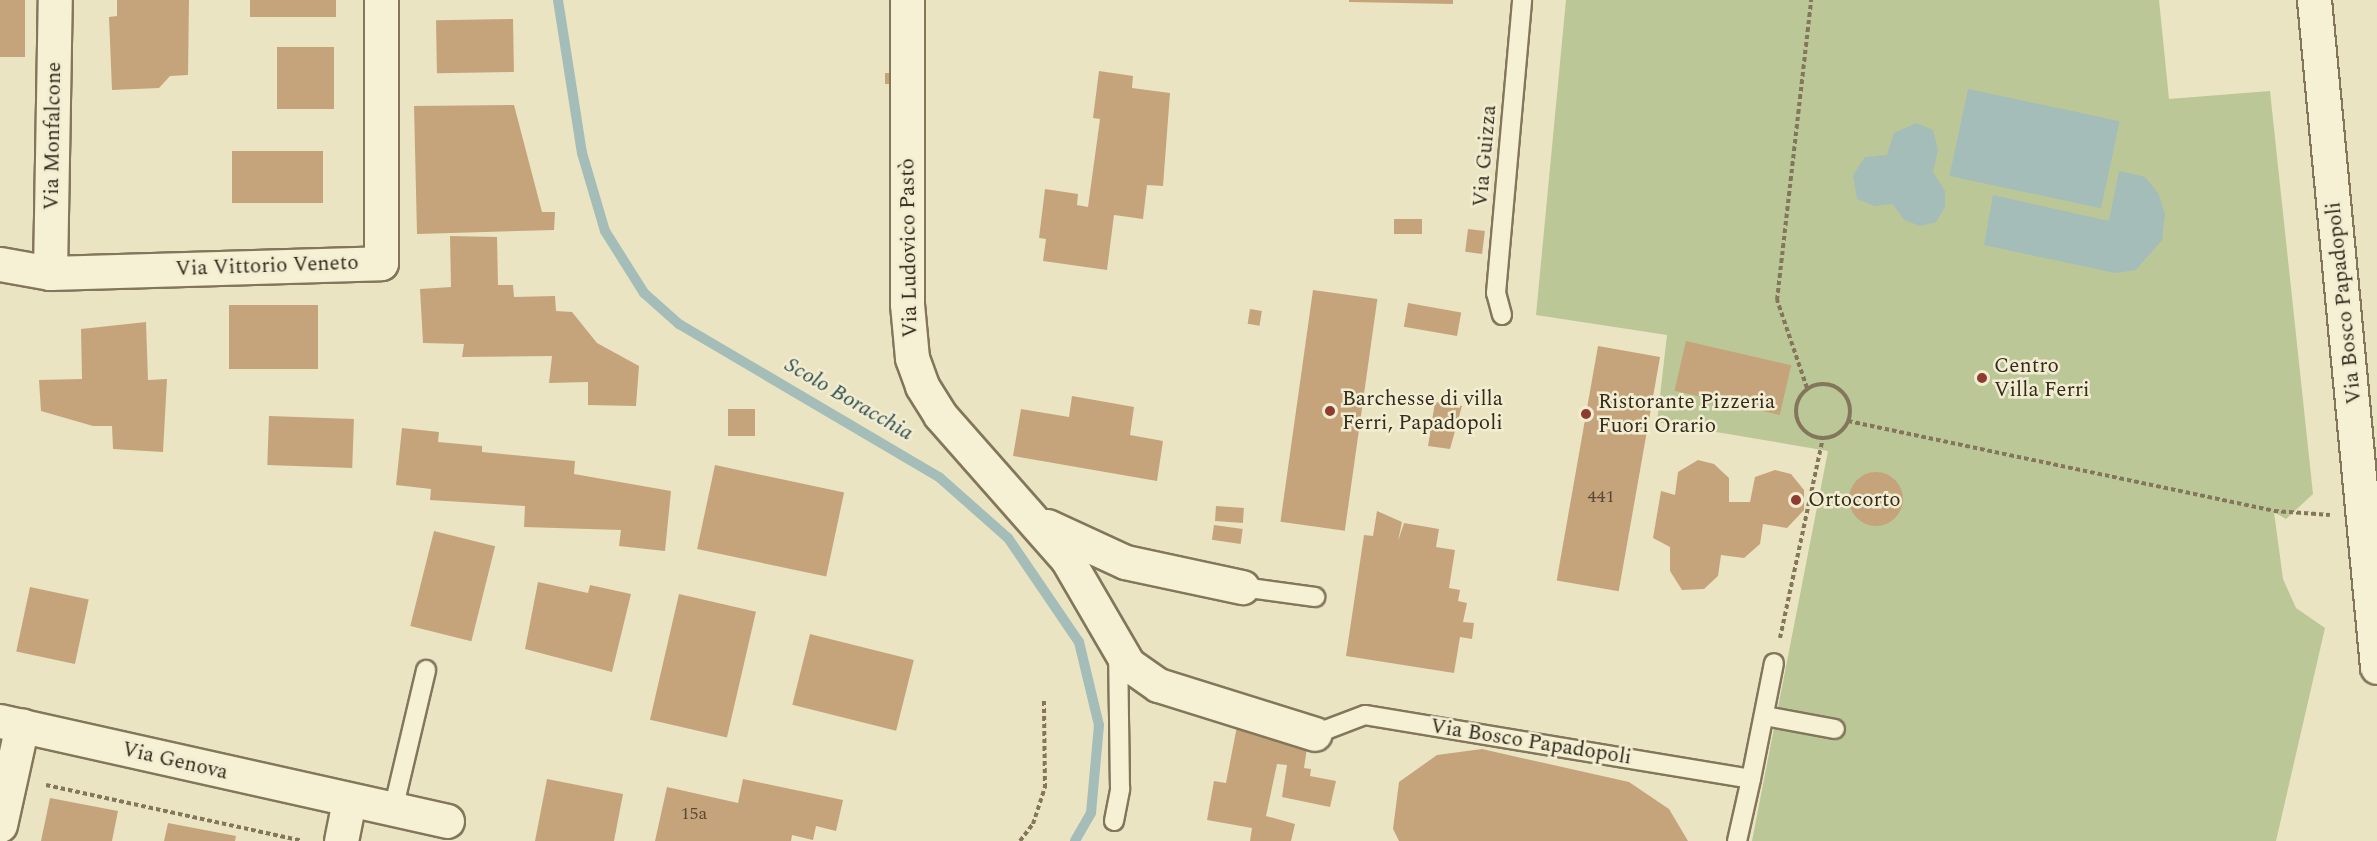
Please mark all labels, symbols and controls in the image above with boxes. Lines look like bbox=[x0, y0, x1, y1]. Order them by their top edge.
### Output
street label: Via Monfalcone bbox=[39, 62, 67, 210]
street label: Via Guizza bbox=[1468, 104, 1502, 208]
street label: Via Ludovico Pastò bbox=[895, 158, 923, 338]
street label: Via Bosco Papadopoli bbox=[2321, 201, 2367, 405]
street label: Via Vittorio Veneto bbox=[175, 250, 359, 282]
water label: Scolo Boracchia bbox=[780, 352, 918, 446]
place label: Centro Villa Ferri bbox=[1994, 353, 2090, 403]
marker: Centro Villa Ferri bbox=[1975, 371, 1989, 385]
place label: Barchesse di villa Ferri, Papadopoli bbox=[1342, 386, 1503, 436]
place label: Ristorante Pizzeria Fuori Orario bbox=[1598, 389, 1775, 439]
marker: Barchesse di villa Ferri, Papadopoli bbox=[1323, 404, 1337, 418]
marker: Ristorante Pizzeria Fuori Orario bbox=[1579, 407, 1593, 421]
house number: 441 bbox=[1588, 486, 1614, 508]
place label: Ortocorto bbox=[1808, 487, 1901, 513]
marker: Ortocorto bbox=[1789, 493, 1803, 507]
street label: Via Bosco Papadopoli bbox=[1429, 714, 1633, 770]
street label: Via Genova bbox=[120, 737, 230, 785]
house number: 15a bbox=[681, 803, 707, 825]

